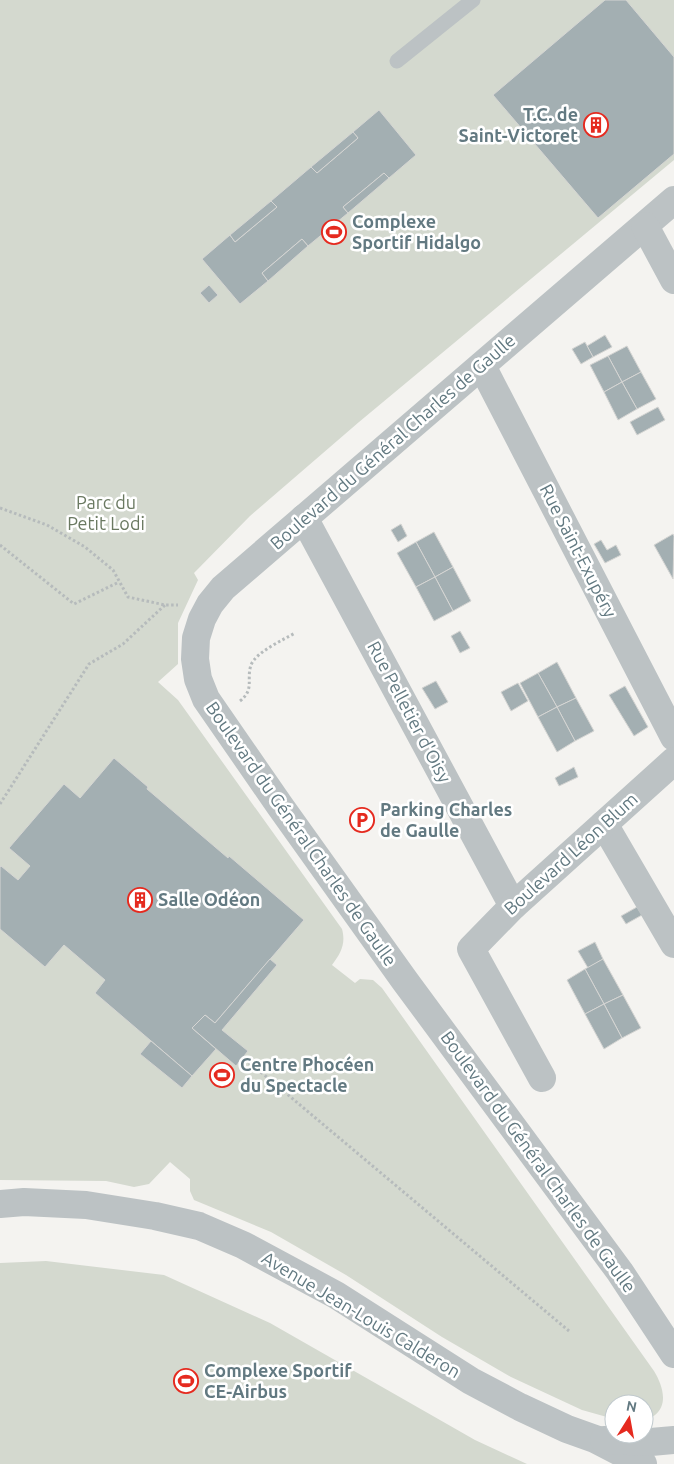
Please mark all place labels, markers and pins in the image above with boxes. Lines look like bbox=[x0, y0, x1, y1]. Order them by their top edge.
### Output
place label: T.C. de Saint-Victoret bbox=[459, 104, 578, 145]
building icon: T.C. de Saint-Victoret bbox=[583, 112, 609, 138]
place label: Complexe Sportif Hidalgo bbox=[352, 211, 481, 252]
sports icon: Complexe Sportif Hidalgo bbox=[321, 219, 347, 245]
place label: Parking Charles de Gaulle bbox=[380, 799, 512, 840]
parking icon: Parking Charles de Gaulle bbox=[349, 807, 375, 833]
building icon: Salle Odéon bbox=[127, 887, 153, 913]
place label: Salle Odéon bbox=[158, 889, 260, 909]
place label: Centre Phocéen du Spectacle bbox=[240, 1054, 374, 1095]
sports icon: Centre Phocéen du Spectacle bbox=[209, 1062, 235, 1088]
place label: Complexe Sportif CE-Airbus bbox=[204, 1360, 352, 1401]
sports icon: Complexe Sportif CE-Airbus bbox=[173, 1368, 199, 1394]

